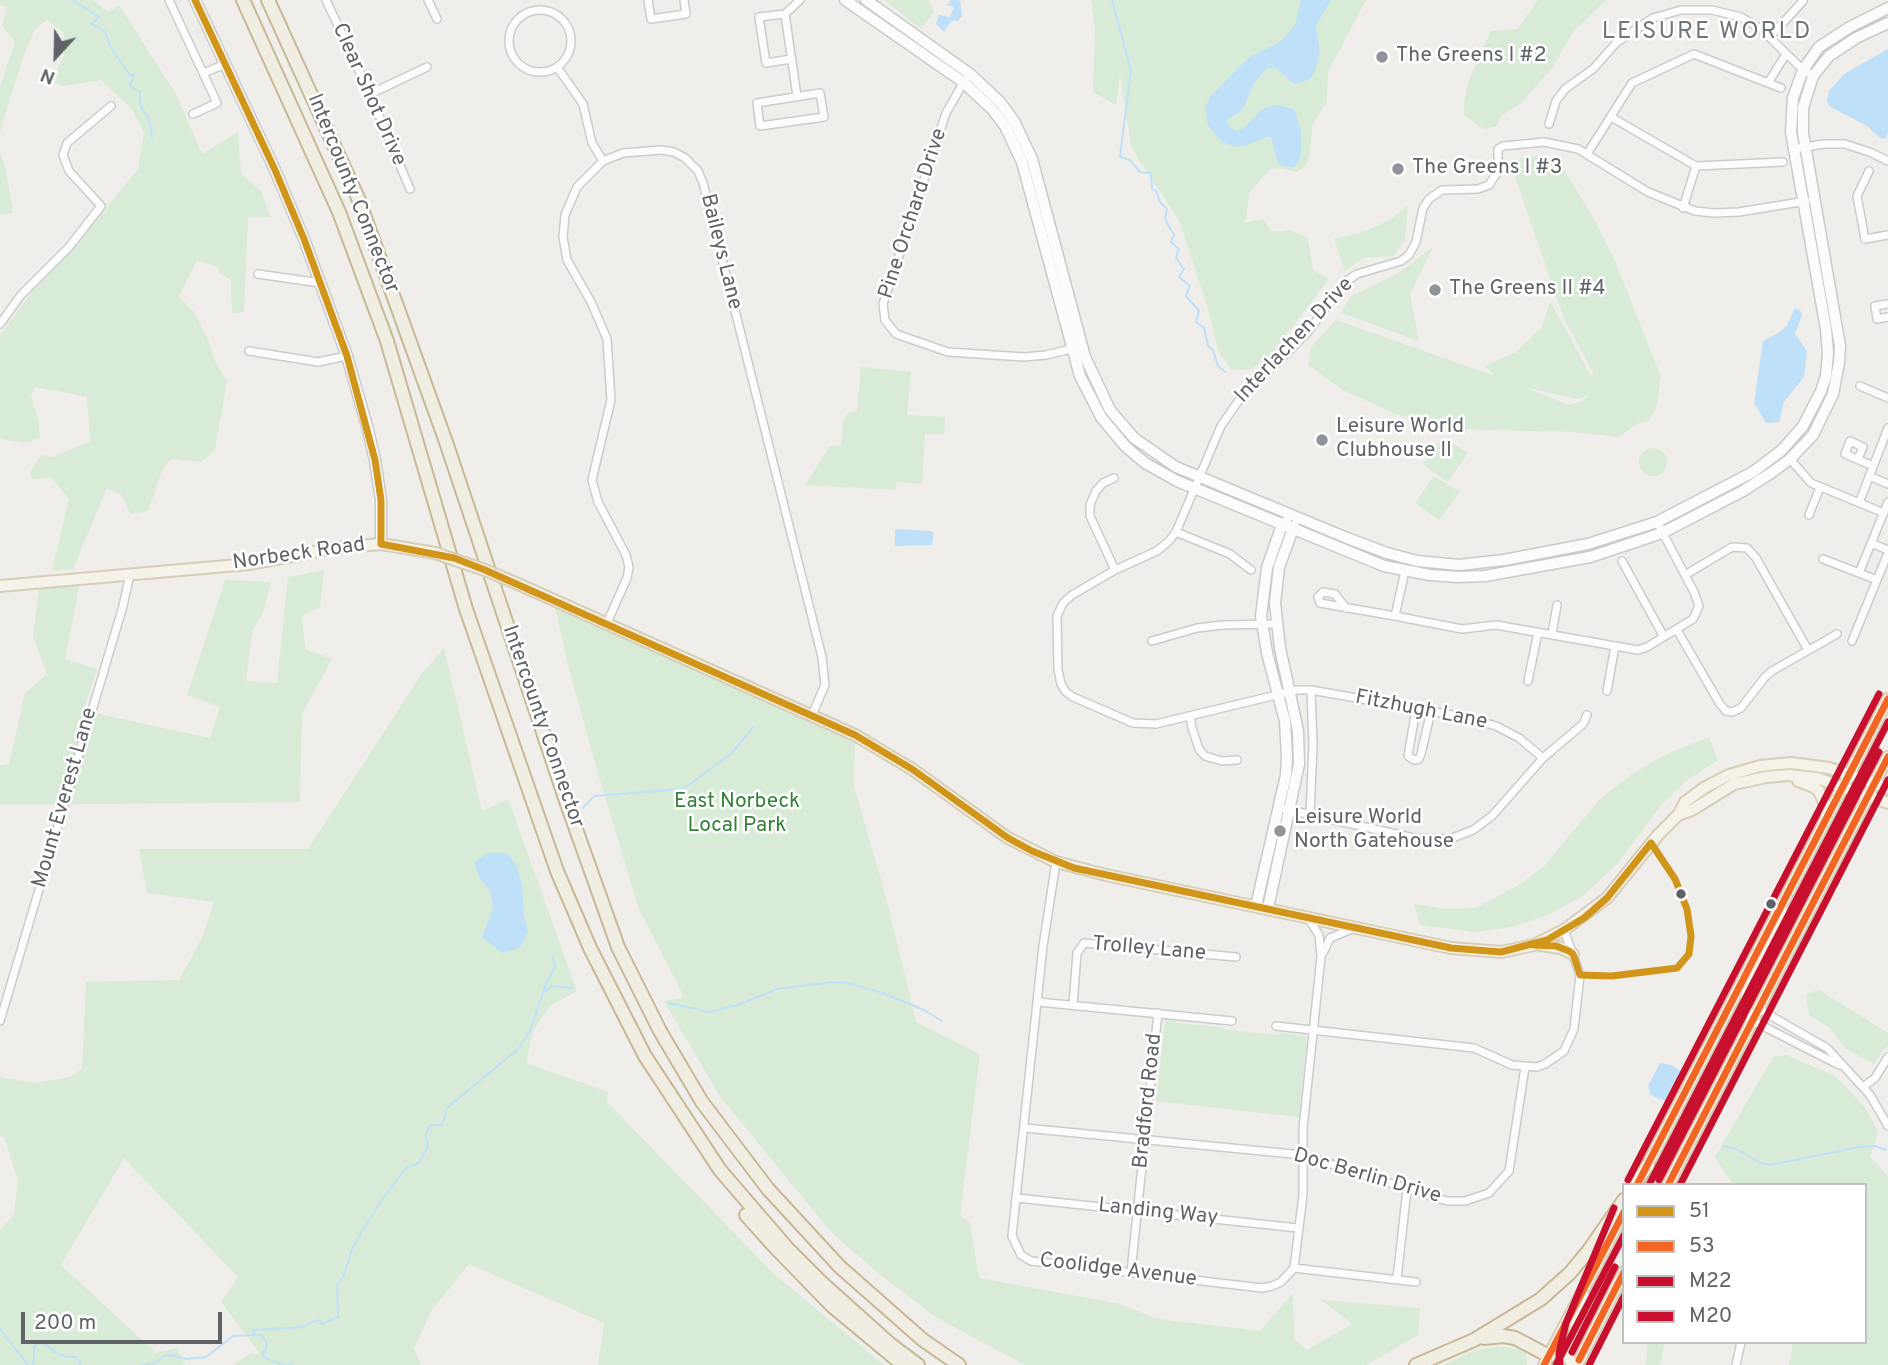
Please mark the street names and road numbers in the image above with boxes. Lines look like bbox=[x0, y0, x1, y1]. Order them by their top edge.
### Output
street label: Clear Shot Drive bbox=[325, 20, 411, 170]
street label: Intercounty Connector bbox=[300, 91, 404, 297]
street label: Pine Orchard Drive bbox=[875, 126, 953, 302]
street label: Baileys Lane bbox=[693, 191, 747, 313]
street label: Interlachen Drive bbox=[1230, 273, 1360, 409]
street label: Norbeck Road bbox=[231, 533, 367, 577]
street label: Intercounty Connector bbox=[495, 622, 589, 832]
street label: Fitzhugh Lane bbox=[1353, 686, 1489, 736]
street label: Mount Everest Lane bbox=[28, 705, 104, 891]
street label: Trolley Lane bbox=[1091, 932, 1207, 968]
street label: Bradford Road bbox=[1129, 1032, 1169, 1170]
street label: Doc Berlin Drive bbox=[1290, 1144, 1444, 1210]
street label: Landing Way bbox=[1097, 1194, 1219, 1232]
street label: Coolidge Avenue bbox=[1038, 1249, 1198, 1293]

